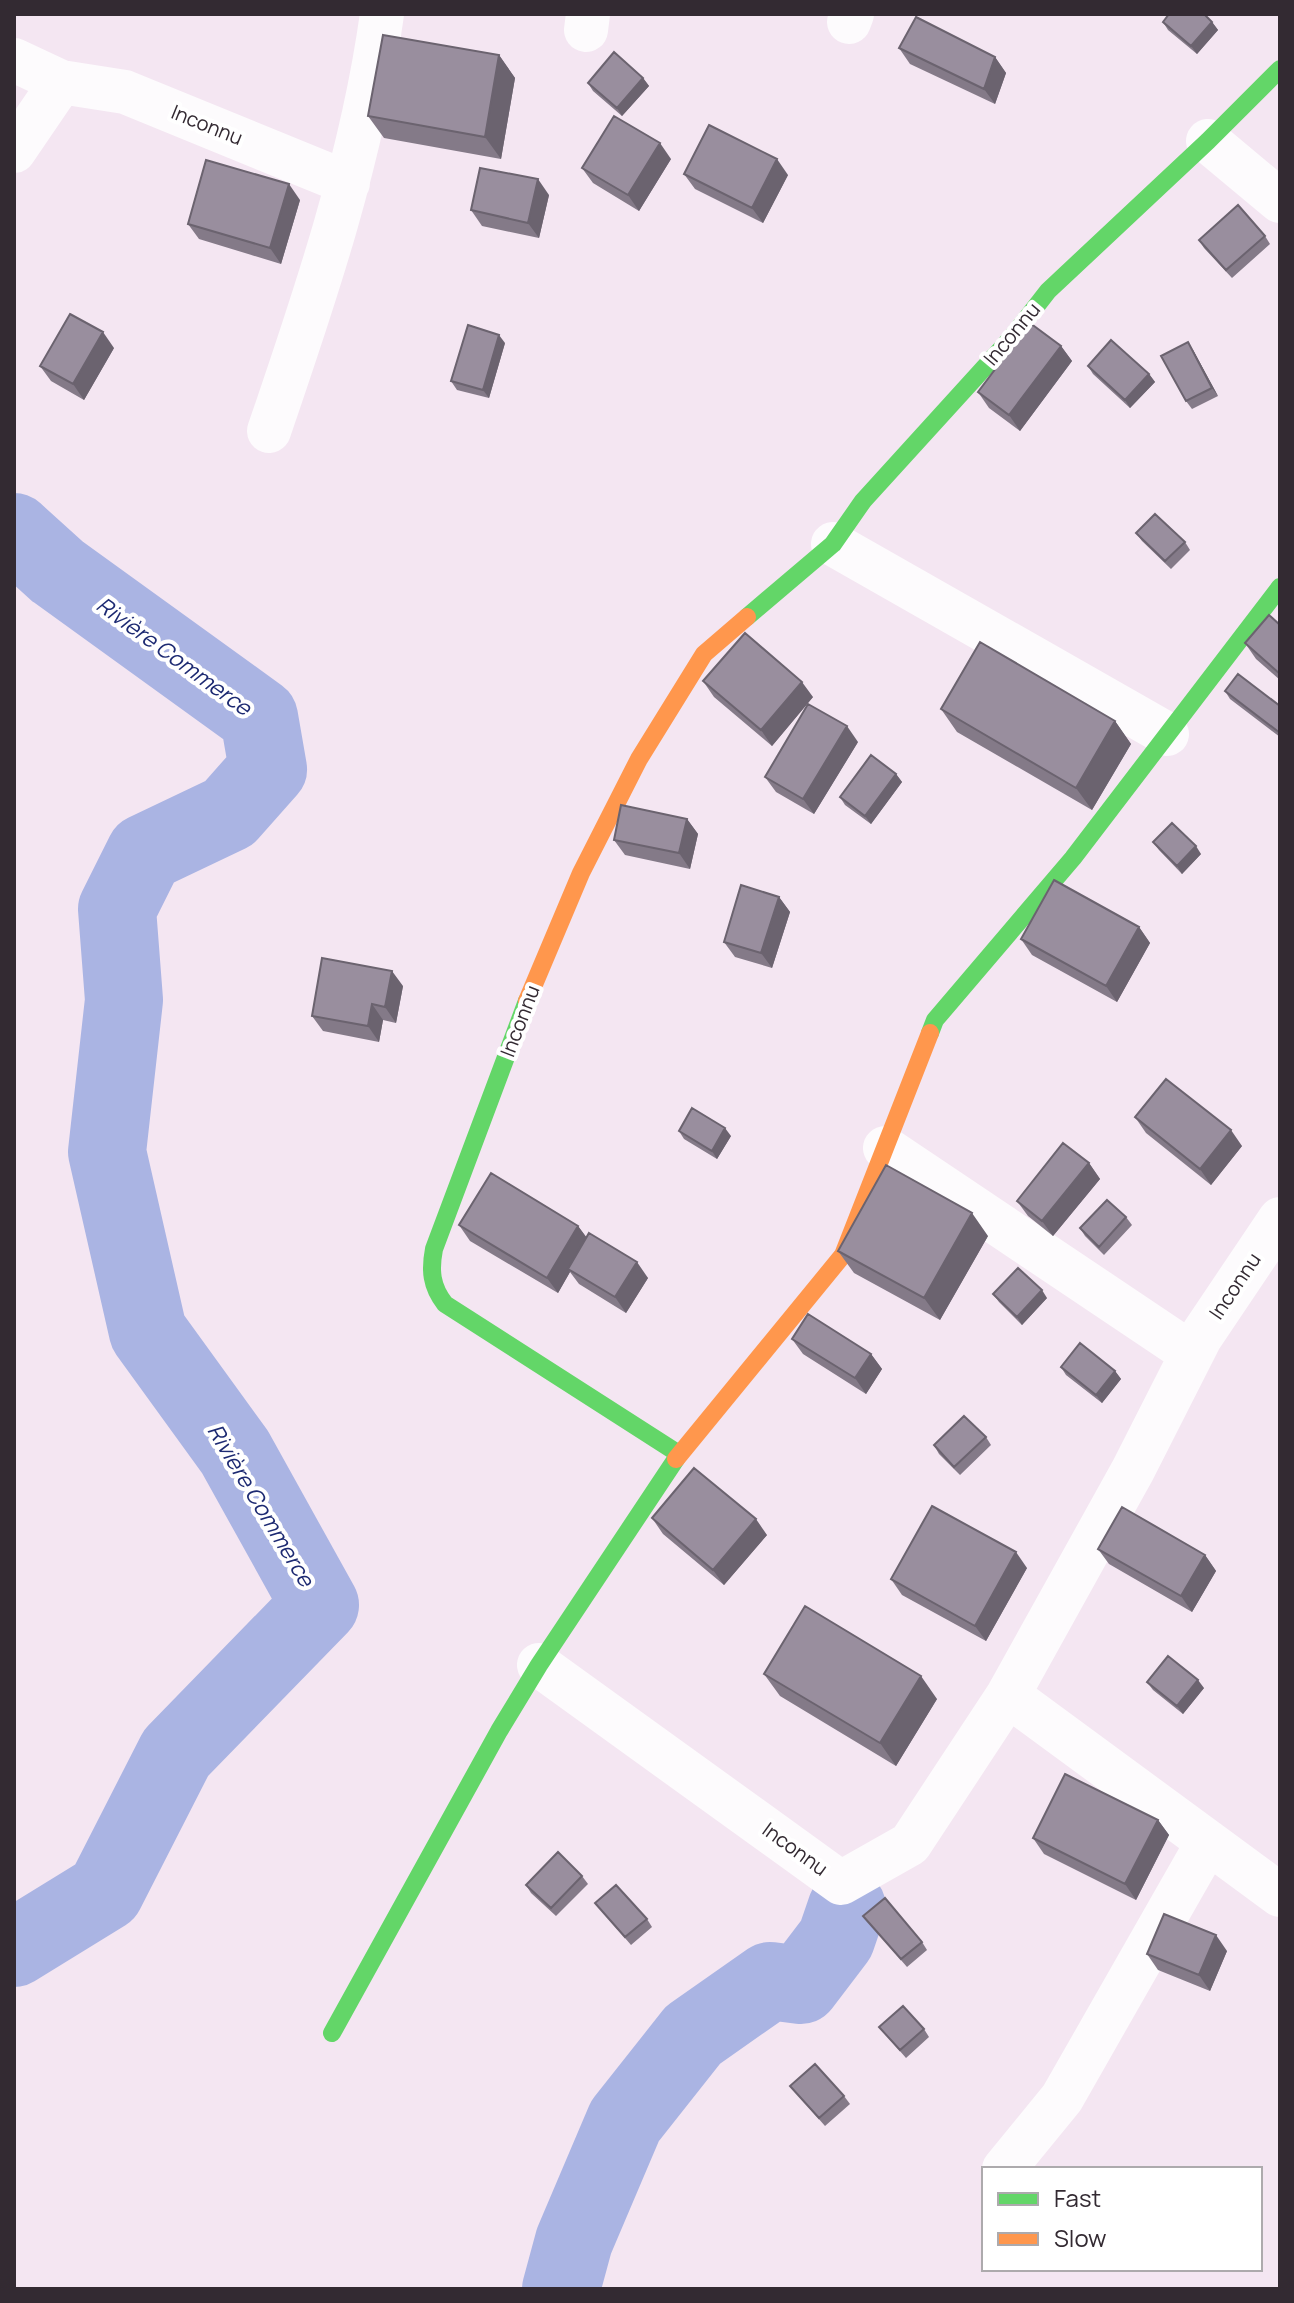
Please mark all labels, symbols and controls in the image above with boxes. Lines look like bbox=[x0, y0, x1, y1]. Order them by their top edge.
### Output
street label: Inconnu bbox=[167, 98, 247, 151]
street label: Inconnu bbox=[977, 296, 1046, 371]
water label: Rivière Commerce bbox=[91, 590, 258, 723]
street label: Inconnu bbox=[494, 981, 546, 1061]
street label: Inconnu bbox=[1202, 1247, 1267, 1324]
water label: Rivière Commerce bbox=[201, 1418, 322, 1593]
street label: Inconnu bbox=[757, 1816, 833, 1881]
legend bbox=[982, 2167, 1262, 2271]
text: Fast bbox=[1054, 2181, 1101, 2214]
text: Slow bbox=[1054, 2221, 1107, 2254]

